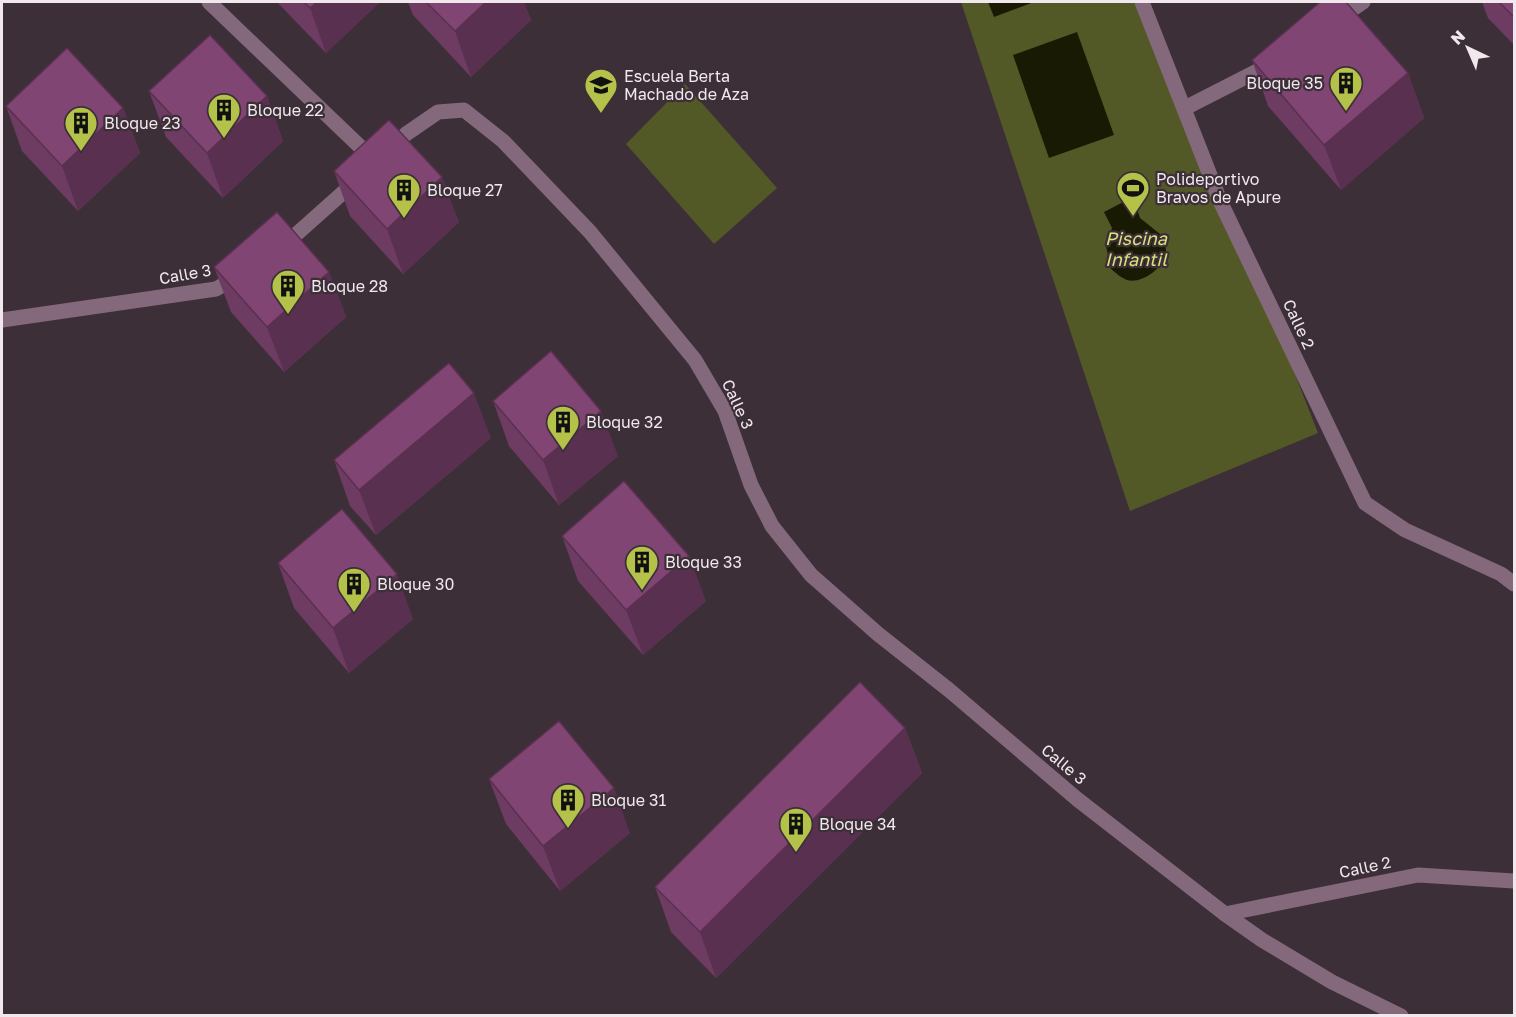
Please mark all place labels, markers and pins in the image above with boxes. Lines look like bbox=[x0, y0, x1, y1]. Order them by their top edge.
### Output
building icon: Bloque 35 bbox=[1328, 65, 1364, 112]
place label: Escuela Berta Machado de Aza bbox=[624, 66, 749, 104]
school or university icon: Escuela Berta Machado de Aza bbox=[583, 67, 619, 114]
place label: Bloque 35 bbox=[1246, 73, 1323, 93]
building icon: Bloque 22 bbox=[206, 92, 242, 139]
place label: Bloque 22 bbox=[247, 100, 324, 120]
building icon: Bloque 23 bbox=[63, 105, 99, 152]
place label: Bloque 23 bbox=[104, 113, 181, 133]
place label: Polideportivo Bravos de Apure bbox=[1156, 169, 1281, 207]
sports icon: Polideportivo Bravos de Apure bbox=[1115, 170, 1151, 217]
building icon: Bloque 27 bbox=[386, 172, 422, 219]
place label: Bloque 27 bbox=[427, 180, 503, 200]
building icon: Bloque 28 bbox=[270, 268, 306, 315]
place label: Bloque 28 bbox=[311, 276, 388, 296]
building icon: Bloque 32 bbox=[545, 404, 581, 451]
place label: Bloque 32 bbox=[586, 412, 663, 432]
building icon: Bloque 33 bbox=[624, 544, 660, 591]
place label: Bloque 33 bbox=[665, 552, 742, 572]
building icon: Bloque 30 bbox=[336, 566, 372, 613]
place label: Bloque 30 bbox=[377, 574, 454, 594]
building icon: Bloque 31 bbox=[550, 782, 586, 829]
place label: Bloque 31 bbox=[591, 790, 666, 810]
building icon: Bloque 34 bbox=[778, 806, 814, 853]
place label: Bloque 34 bbox=[819, 814, 896, 834]

